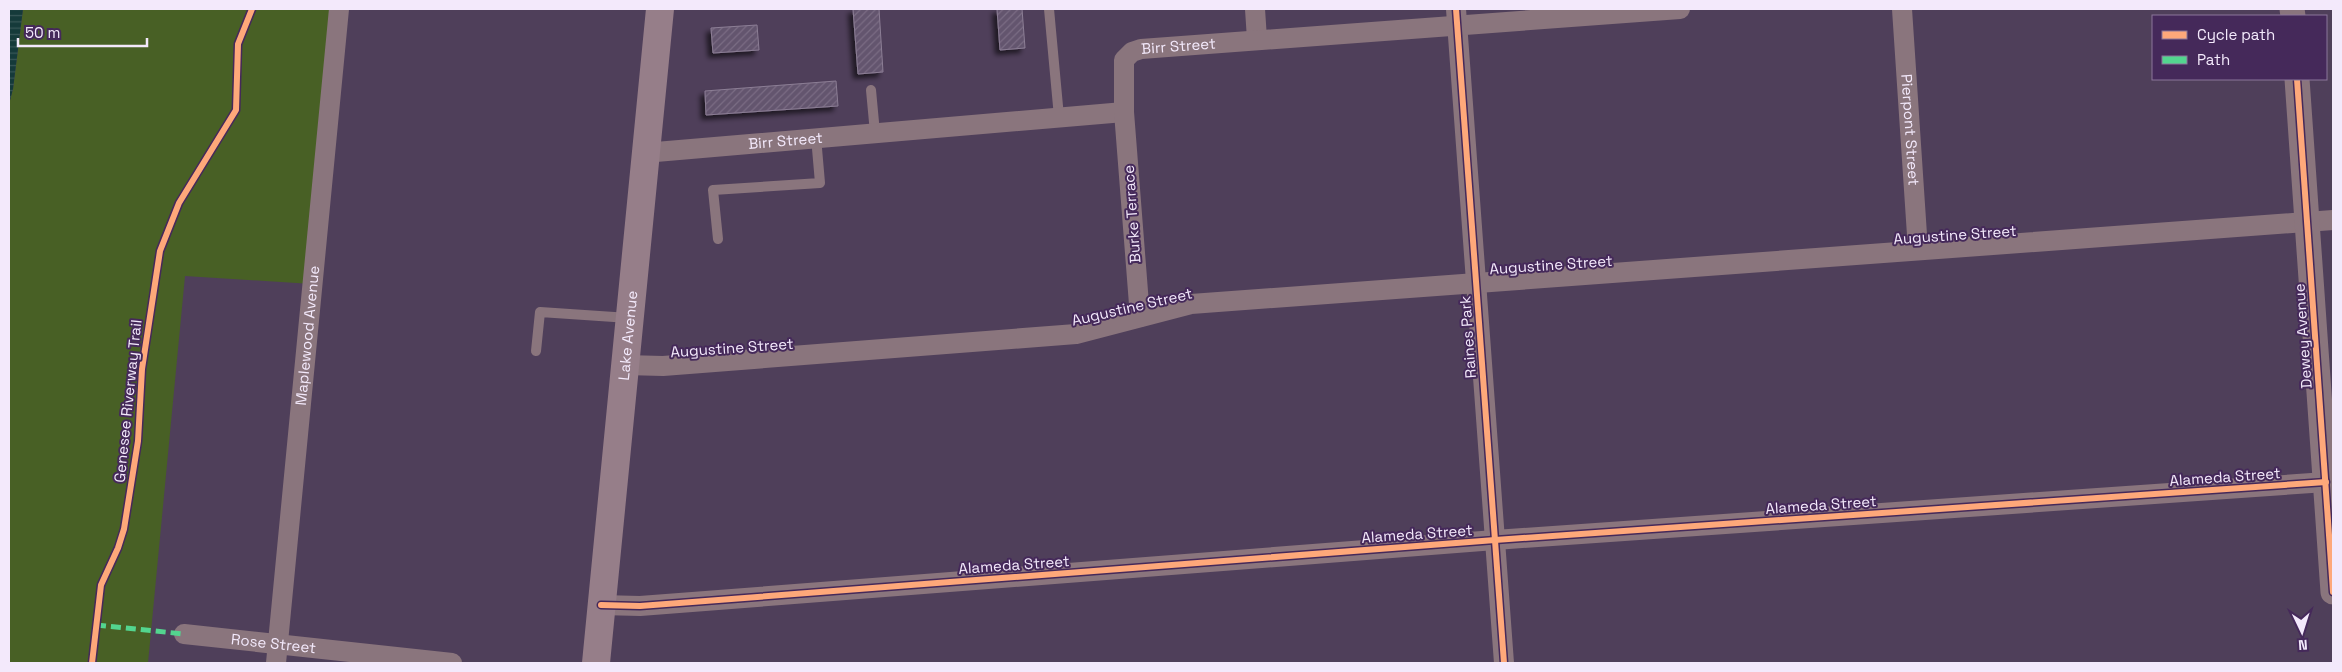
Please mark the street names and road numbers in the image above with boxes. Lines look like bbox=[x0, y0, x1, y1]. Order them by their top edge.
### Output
street label: Birr Street bbox=[1140, 33, 1216, 58]
street label: Pierpont Street bbox=[1897, 73, 1924, 186]
street label: Birr Street bbox=[747, 128, 824, 153]
street label: Burke Terrace bbox=[1119, 164, 1144, 264]
street label: Augustine Street bbox=[1893, 221, 2017, 248]
street label: Augustine Street bbox=[1489, 251, 1613, 278]
street label: Maplewood Avenue bbox=[291, 265, 323, 406]
street label: Augustine Street bbox=[1070, 283, 1194, 330]
street label: Dewey Avenue bbox=[2289, 283, 2316, 389]
street label: Lake Avenue bbox=[614, 290, 641, 381]
street label: Raines Park bbox=[1455, 295, 1480, 379]
street label: Genesee Riverway Trail bbox=[109, 318, 146, 483]
street label: Augustine Street bbox=[670, 334, 794, 361]
street label: Alameda Street bbox=[2169, 463, 2281, 490]
street label: Alameda Street bbox=[1765, 491, 1877, 518]
street label: Alameda Street bbox=[1361, 520, 1473, 547]
street label: Alameda Street bbox=[958, 551, 1070, 578]
street label: Rose Street bbox=[230, 629, 317, 657]

